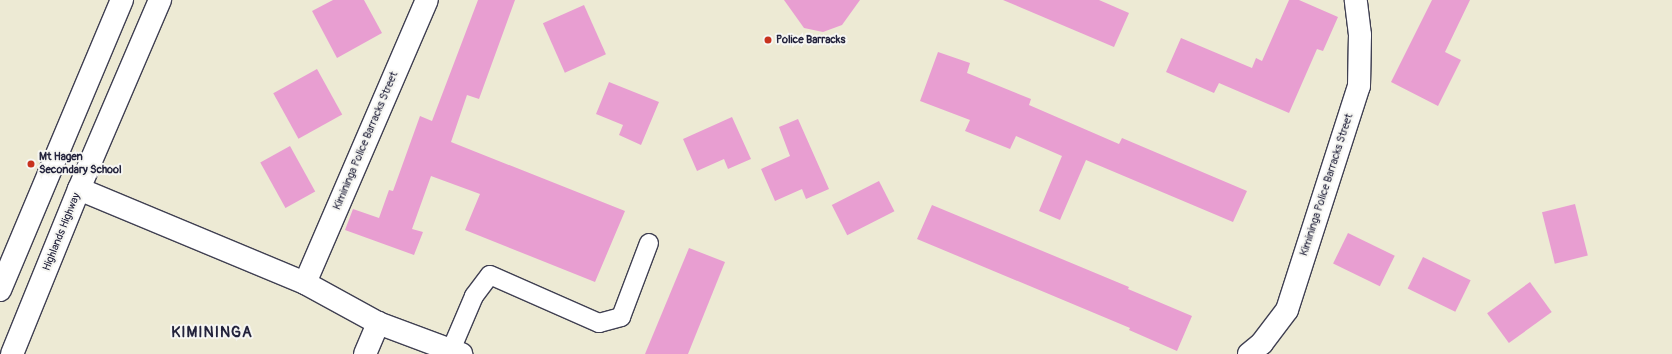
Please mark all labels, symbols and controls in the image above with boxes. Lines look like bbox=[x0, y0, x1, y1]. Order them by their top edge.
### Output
place label: Police Barracks bbox=[776, 33, 845, 47]
marker: Police Barracks bbox=[763, 35, 773, 45]
street label: Kimininga Police Barracks Street bbox=[331, 70, 401, 212]
street label: Kimininga Police Barracks Street bbox=[1298, 112, 1356, 258]
place label: Mt Hagen Secondary School bbox=[39, 151, 122, 177]
marker: Mt Hagen Secondary School bbox=[26, 159, 36, 169]
street label: Highlands Highway bbox=[40, 191, 84, 273]
district label: KIMININGA bbox=[171, 324, 253, 342]

